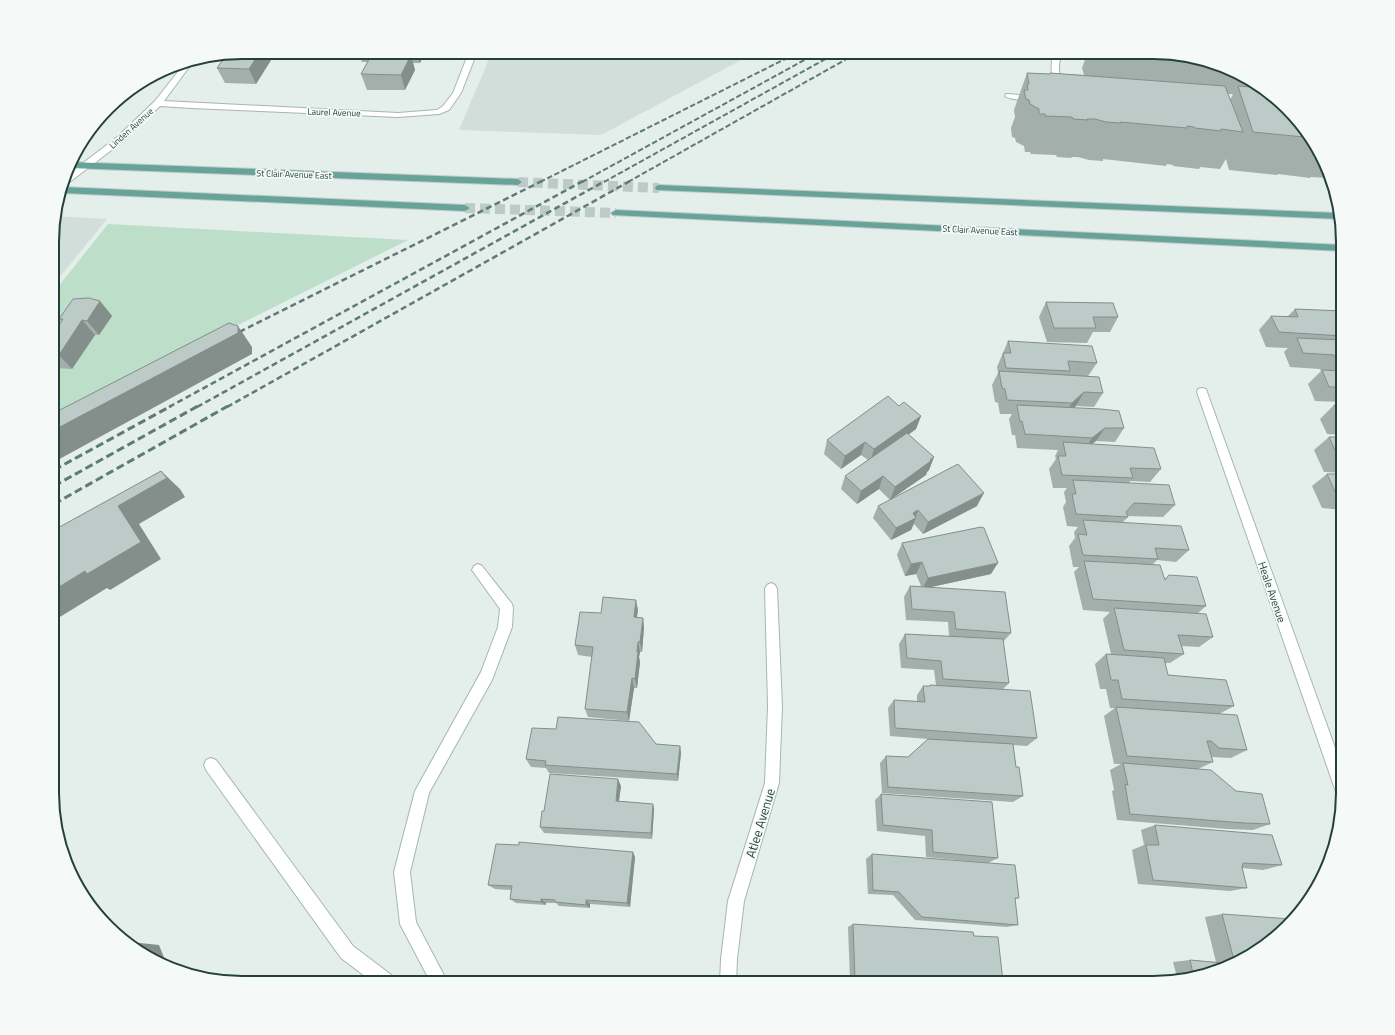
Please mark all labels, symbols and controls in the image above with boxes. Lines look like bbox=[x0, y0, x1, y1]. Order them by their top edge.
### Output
street label: Linden Avenue bbox=[106, 104, 156, 151]
street label: Laurel Avenue bbox=[307, 105, 361, 119]
street label: St Clair Avenue East bbox=[256, 166, 333, 182]
street label: St Clair Avenue East bbox=[942, 222, 1019, 239]
street label: Heale Avenue bbox=[1254, 559, 1290, 625]
street label: Atlee Avenue bbox=[740, 786, 780, 860]

